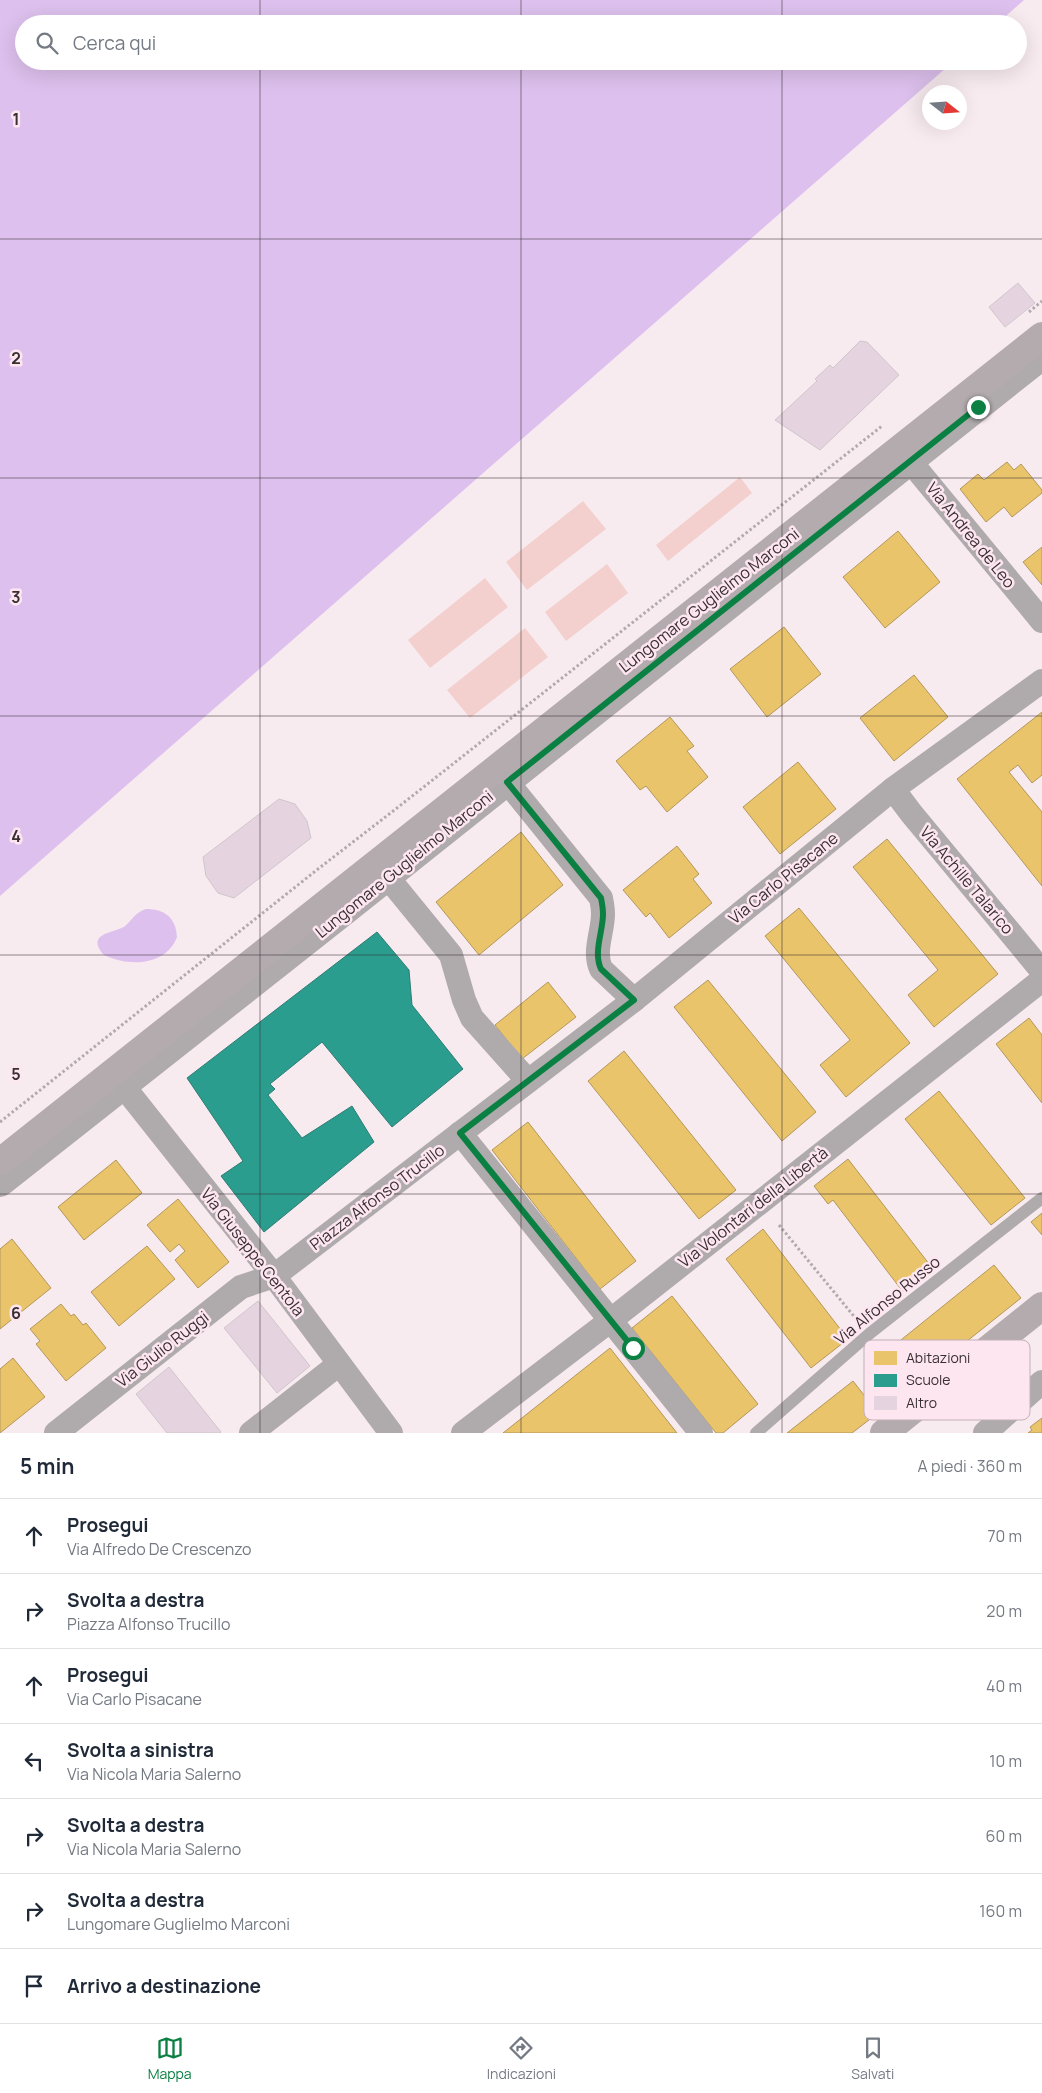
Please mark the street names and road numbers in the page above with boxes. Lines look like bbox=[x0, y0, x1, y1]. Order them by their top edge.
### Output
street label: Via Andrea de Leo bbox=[922, 478, 1020, 592]
street label: Lungomare Guglielmo Marconi bbox=[614, 523, 804, 677]
street label: Lungomare Guglielmo Marconi bbox=[310, 785, 498, 943]
street label: Via Achille Talarico bbox=[915, 821, 1019, 939]
street label: Via Carlo Pisacane bbox=[724, 827, 842, 929]
street label: Piazza Alfonso Trucillo bbox=[305, 1139, 449, 1255]
street label: Via Volontari della Libertà bbox=[674, 1142, 832, 1272]
street label: Via Giuseppe Centola bbox=[196, 1183, 310, 1321]
street label: Via Alfonso Russo bbox=[829, 1250, 945, 1350]
street label: Via Giulio Ruggi bbox=[111, 1306, 213, 1392]

